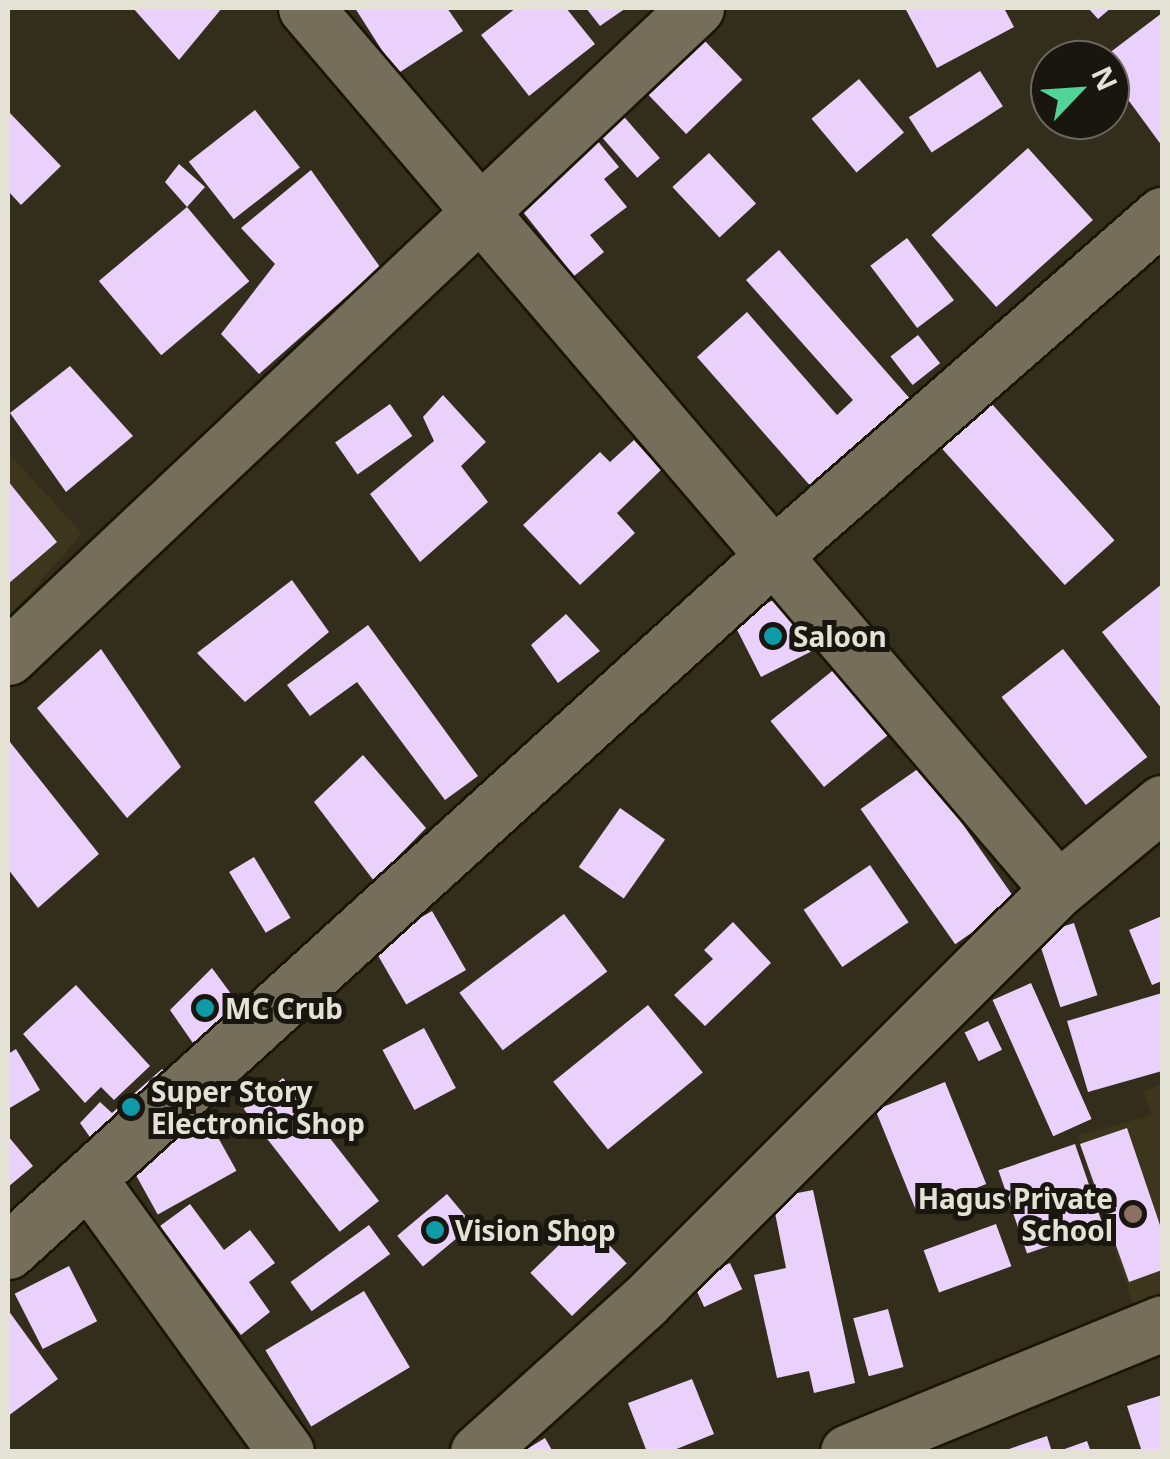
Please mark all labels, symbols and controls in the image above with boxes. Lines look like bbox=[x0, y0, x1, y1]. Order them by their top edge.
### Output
north arrow bbox=[1030, 40, 1130, 140]
text: N bbox=[1083, 60, 1127, 97]
place label: Saloon bbox=[793, 619, 887, 653]
marker: Saloon bbox=[762, 625, 784, 647]
place label: MC Crub bbox=[225, 991, 343, 1025]
marker: MC Crub bbox=[194, 997, 216, 1019]
place label: Super Story Electronic Shop bbox=[151, 1074, 365, 1140]
marker: Super Story Electronic Shop bbox=[120, 1096, 142, 1118]
place label: Hagus Private School bbox=[918, 1181, 1113, 1247]
marker: Hagus Private School bbox=[1122, 1203, 1144, 1225]
place label: Vision Shop bbox=[455, 1213, 616, 1247]
marker: Vision Shop bbox=[424, 1219, 446, 1241]

